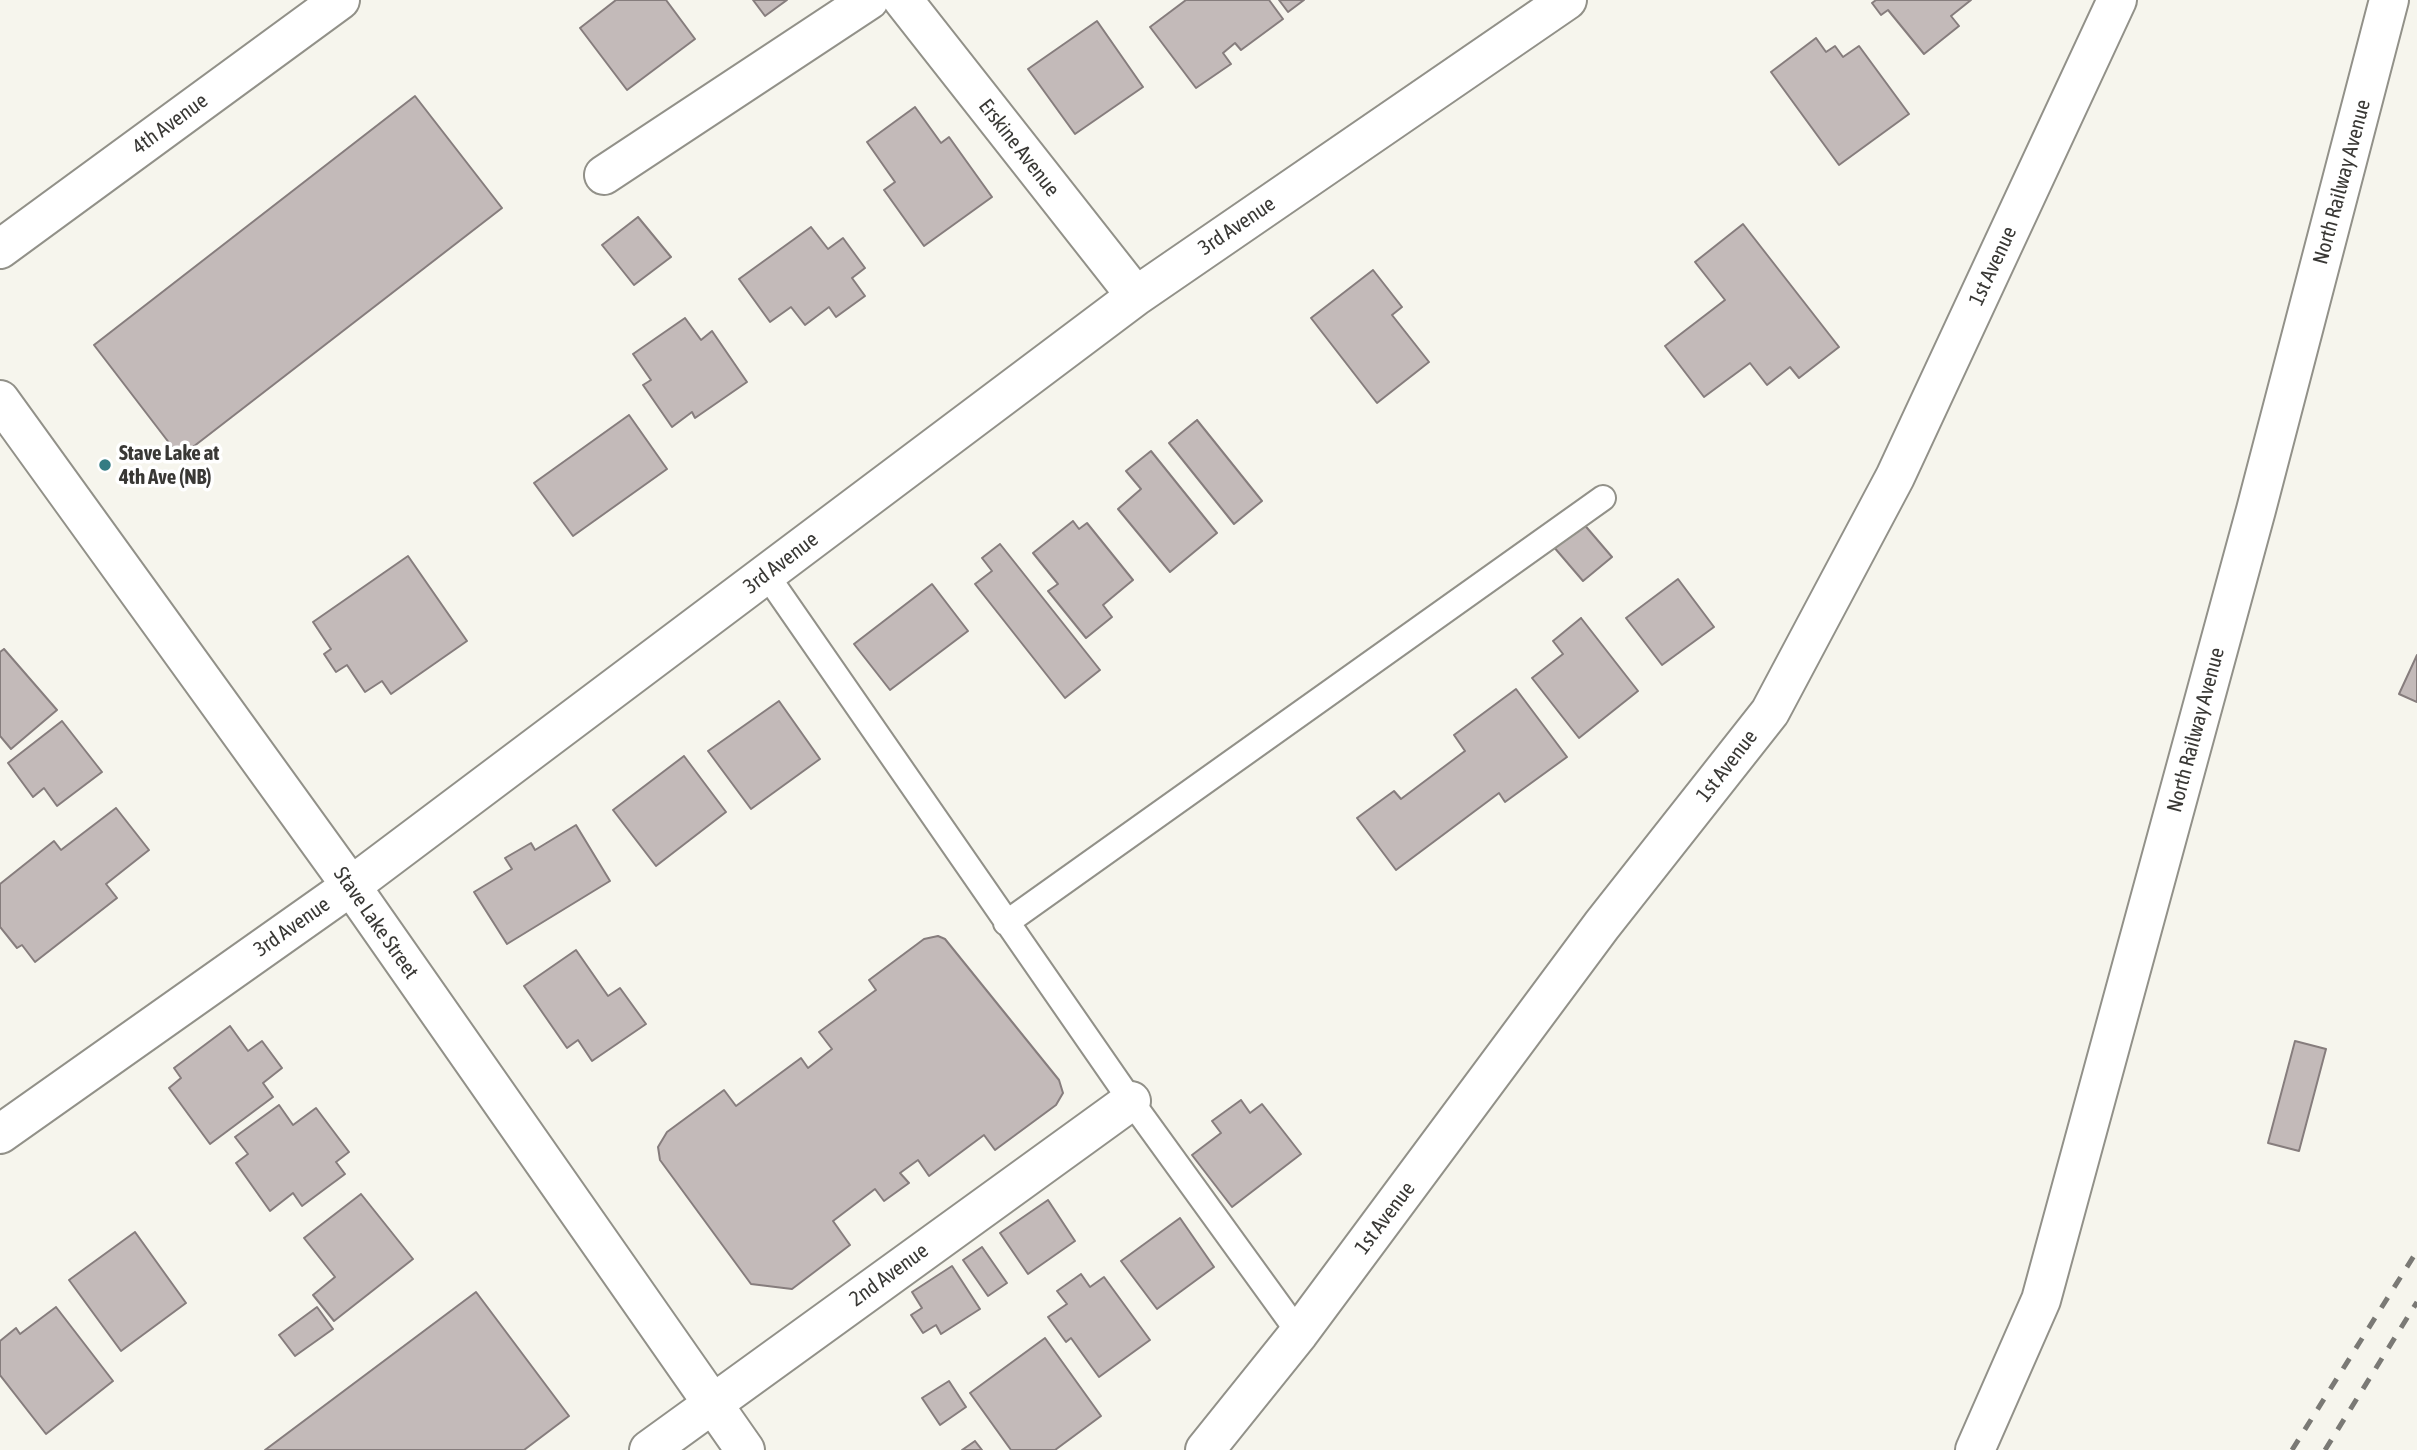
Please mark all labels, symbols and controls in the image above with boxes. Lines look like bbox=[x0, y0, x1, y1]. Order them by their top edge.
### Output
street label: 4th Avenue bbox=[127, 88, 213, 160]
street label: Erskine Avenue bbox=[973, 94, 1065, 202]
street label: North Railway Avenue bbox=[2308, 97, 2376, 267]
street label: 3rd Avenue bbox=[1194, 191, 1280, 261]
street label: 1st Avenue bbox=[1964, 222, 2022, 310]
place label: Stave Lake at 4th Ave (NB) bbox=[119, 440, 219, 490]
marker: Stave Lake at 4th Ave (NB) bbox=[97, 457, 113, 473]
street label: 3rd Avenue bbox=[739, 527, 823, 599]
street label: North Railway Avenue bbox=[2162, 645, 2230, 815]
street label: 1st Avenue bbox=[1691, 725, 1763, 807]
street label: Stave Lake Street bbox=[328, 862, 424, 984]
street label: 3rd Avenue bbox=[249, 892, 335, 962]
street label: 1st Avenue bbox=[1350, 1177, 1420, 1259]
street label: 2nd Avenue bbox=[845, 1238, 933, 1312]

